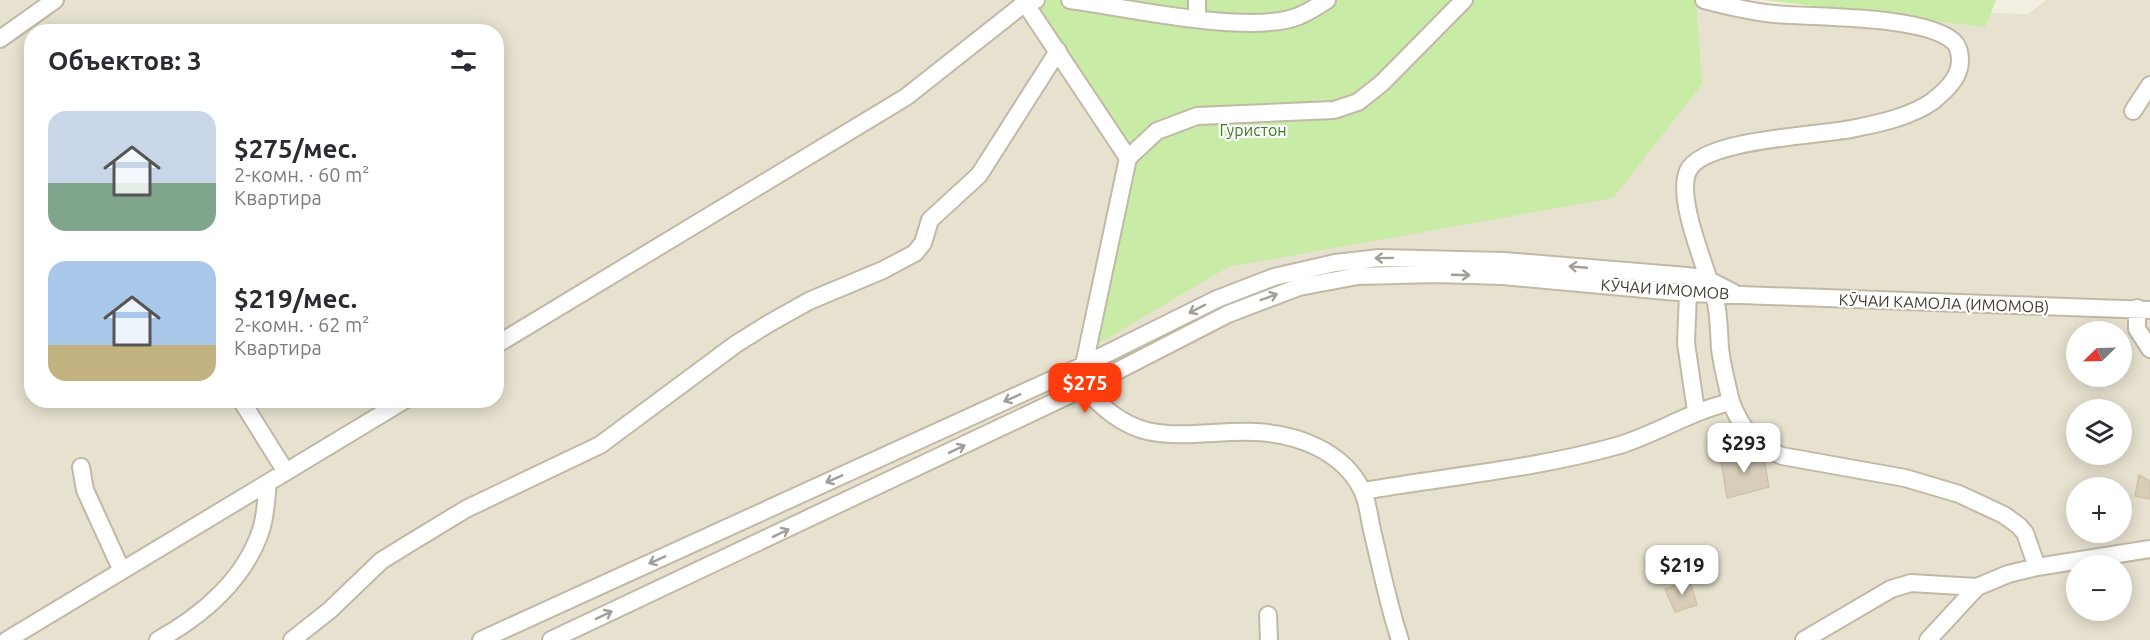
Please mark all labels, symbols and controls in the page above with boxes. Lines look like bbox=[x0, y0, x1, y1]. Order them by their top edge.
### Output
icon: filters bbox=[447, 44, 480, 77]
text: Объектов: 3 bbox=[48, 46, 202, 75]
park label: Гуристон bbox=[1219, 121, 1287, 139]
text: $275/мес. bbox=[234, 134, 357, 163]
icon: home bbox=[96, 135, 168, 207]
text: 2-комн. · 60 m² bbox=[234, 163, 369, 186]
text: Квартира bbox=[234, 186, 322, 209]
one-way arrow bbox=[1374, 252, 1394, 264]
one-way arrow bbox=[1569, 261, 1589, 272]
one-way arrow bbox=[1450, 269, 1470, 280]
street label: КӮЧАИ ИМОМОВ bbox=[1600, 276, 1730, 302]
text: $219/мес. bbox=[234, 284, 357, 313]
icon: home bbox=[96, 285, 168, 357]
street label: КӮЧАИ КАМОЛА (ИМОМОВ) bbox=[1838, 290, 2050, 317]
one-way arrow bbox=[1259, 291, 1277, 302]
one-way arrow bbox=[1189, 304, 1207, 315]
text: 2-комн. · 62 m² bbox=[234, 313, 369, 336]
north arrow bbox=[2066, 321, 2132, 387]
map controls bbox=[2066, 321, 2132, 621]
text: Квартира bbox=[234, 336, 322, 359]
pin: $275 bbox=[1049, 363, 1121, 414]
text: $275 bbox=[1062, 371, 1108, 394]
one-way arrow bbox=[1003, 393, 1021, 405]
button: layers bbox=[2066, 399, 2132, 465]
pin: $293 bbox=[1708, 423, 1780, 474]
text: $293 bbox=[1721, 431, 1767, 454]
one-way arrow bbox=[947, 442, 965, 454]
one-way arrow bbox=[826, 474, 844, 485]
button: + bbox=[2066, 477, 2132, 543]
one-way arrow bbox=[771, 526, 789, 538]
pin: $219 bbox=[1646, 545, 1718, 596]
text: $219 bbox=[1659, 553, 1705, 576]
one-way arrow bbox=[648, 555, 666, 566]
button: − bbox=[2066, 555, 2132, 621]
one-way arrow bbox=[595, 609, 613, 621]

